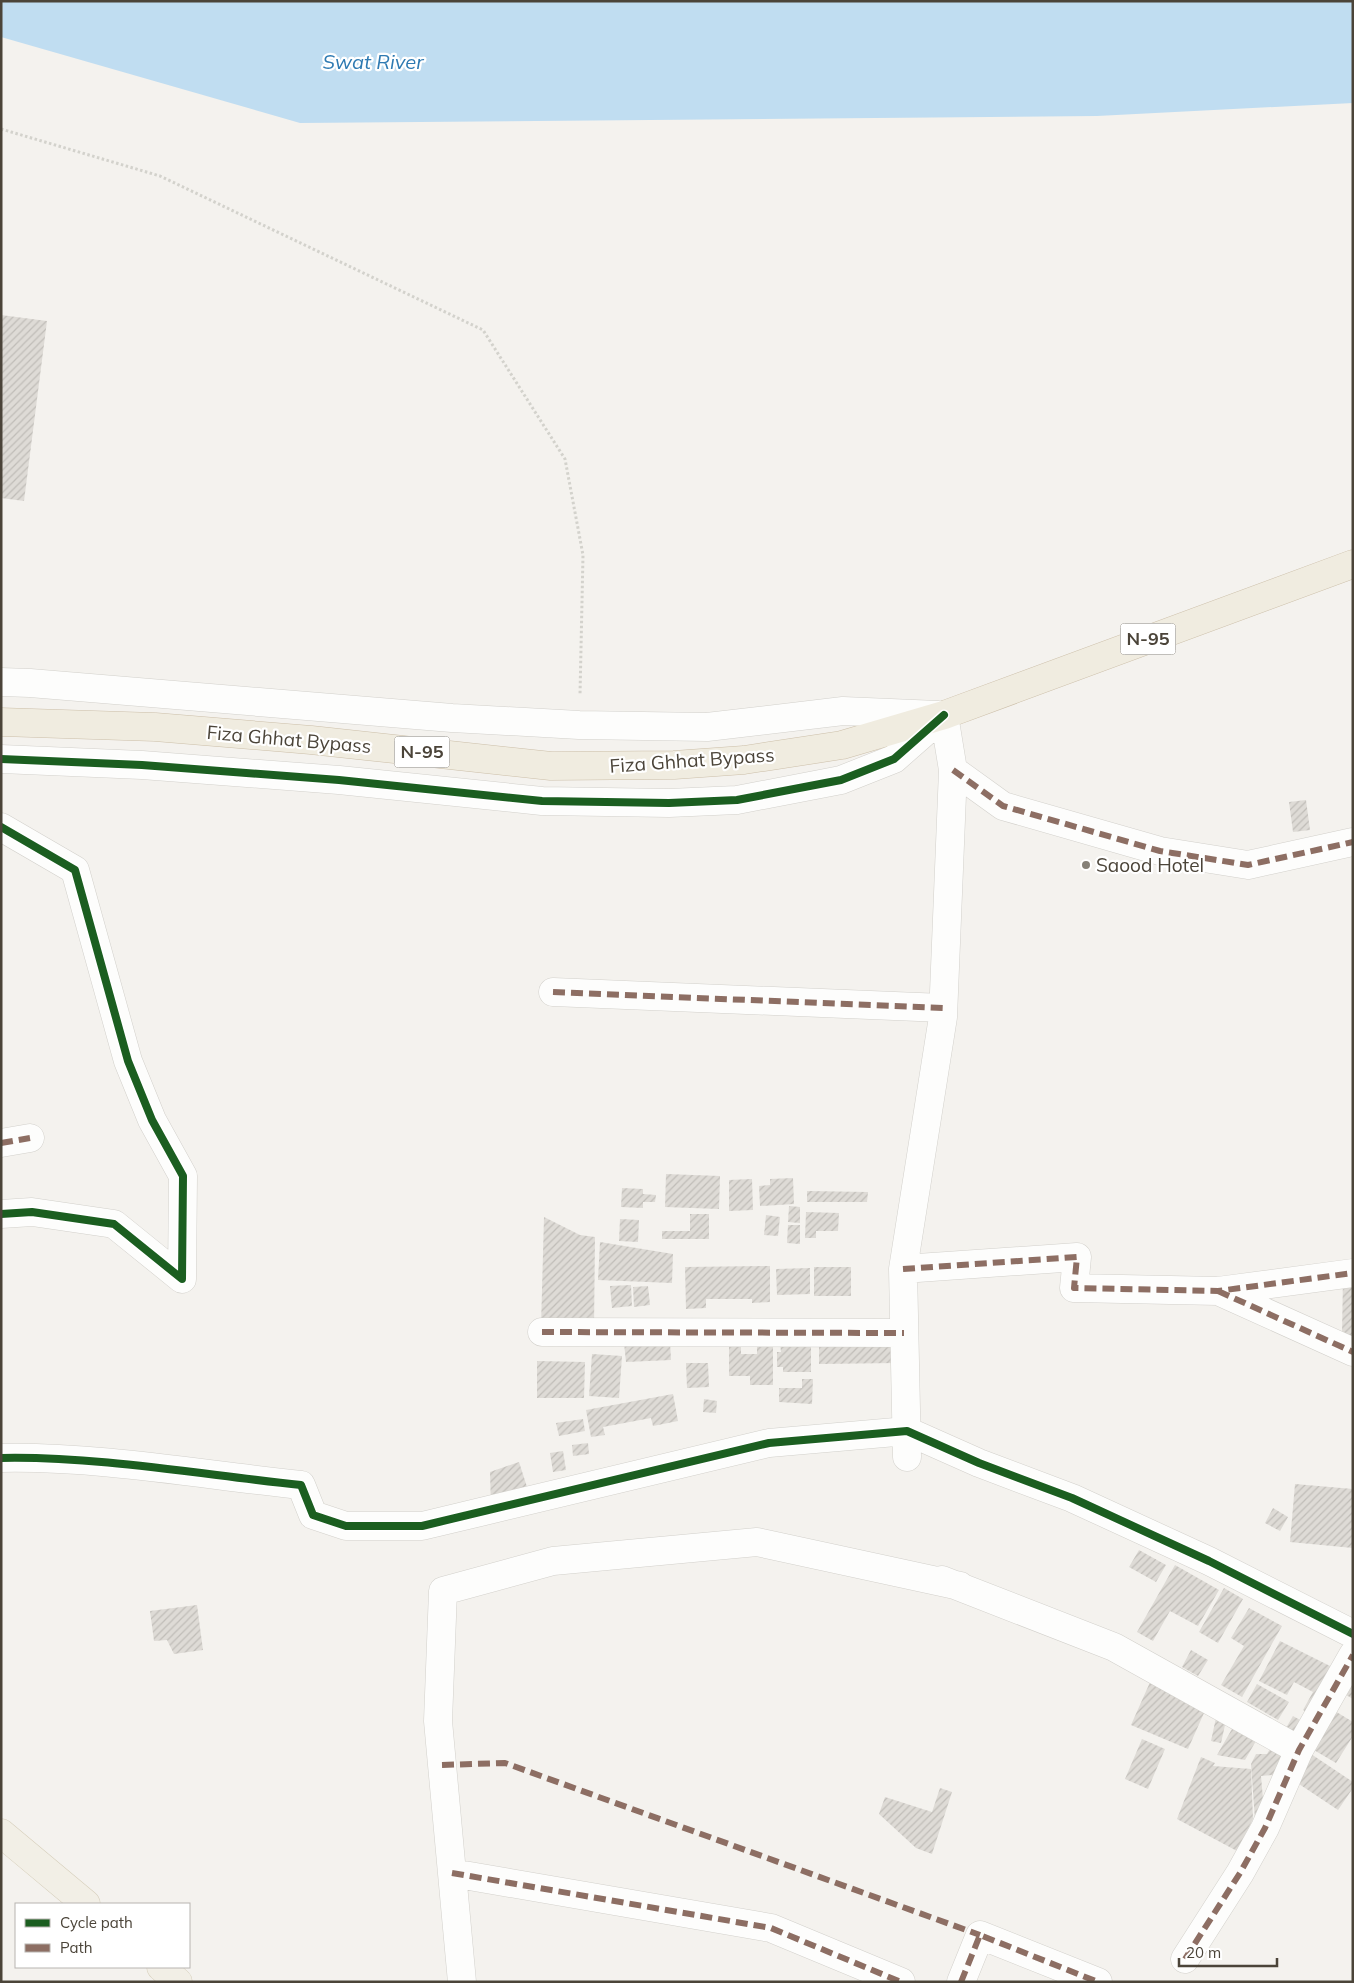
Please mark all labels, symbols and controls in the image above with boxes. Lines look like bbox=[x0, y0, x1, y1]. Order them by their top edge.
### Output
water label: Swat River bbox=[323, 49, 424, 74]
road number: N-95 bbox=[1120, 624, 1176, 654]
street label: Fiza Ghhat Bypass bbox=[206, 720, 372, 758]
road number: N-95 bbox=[394, 736, 450, 768]
street label: Fiza Ghhat Bypass bbox=[609, 742, 775, 778]
place label: Saood Hotel bbox=[1096, 853, 1204, 877]
marker: Saood Hotel bbox=[1080, 859, 1092, 871]
legend bbox=[15, 1903, 190, 1968]
text: Cycle path bbox=[60, 1913, 133, 1932]
scale bar bbox=[1179, 1936, 1276, 1968]
text: Path bbox=[60, 1938, 92, 1957]
text: 20 m bbox=[1186, 1943, 1221, 1962]

